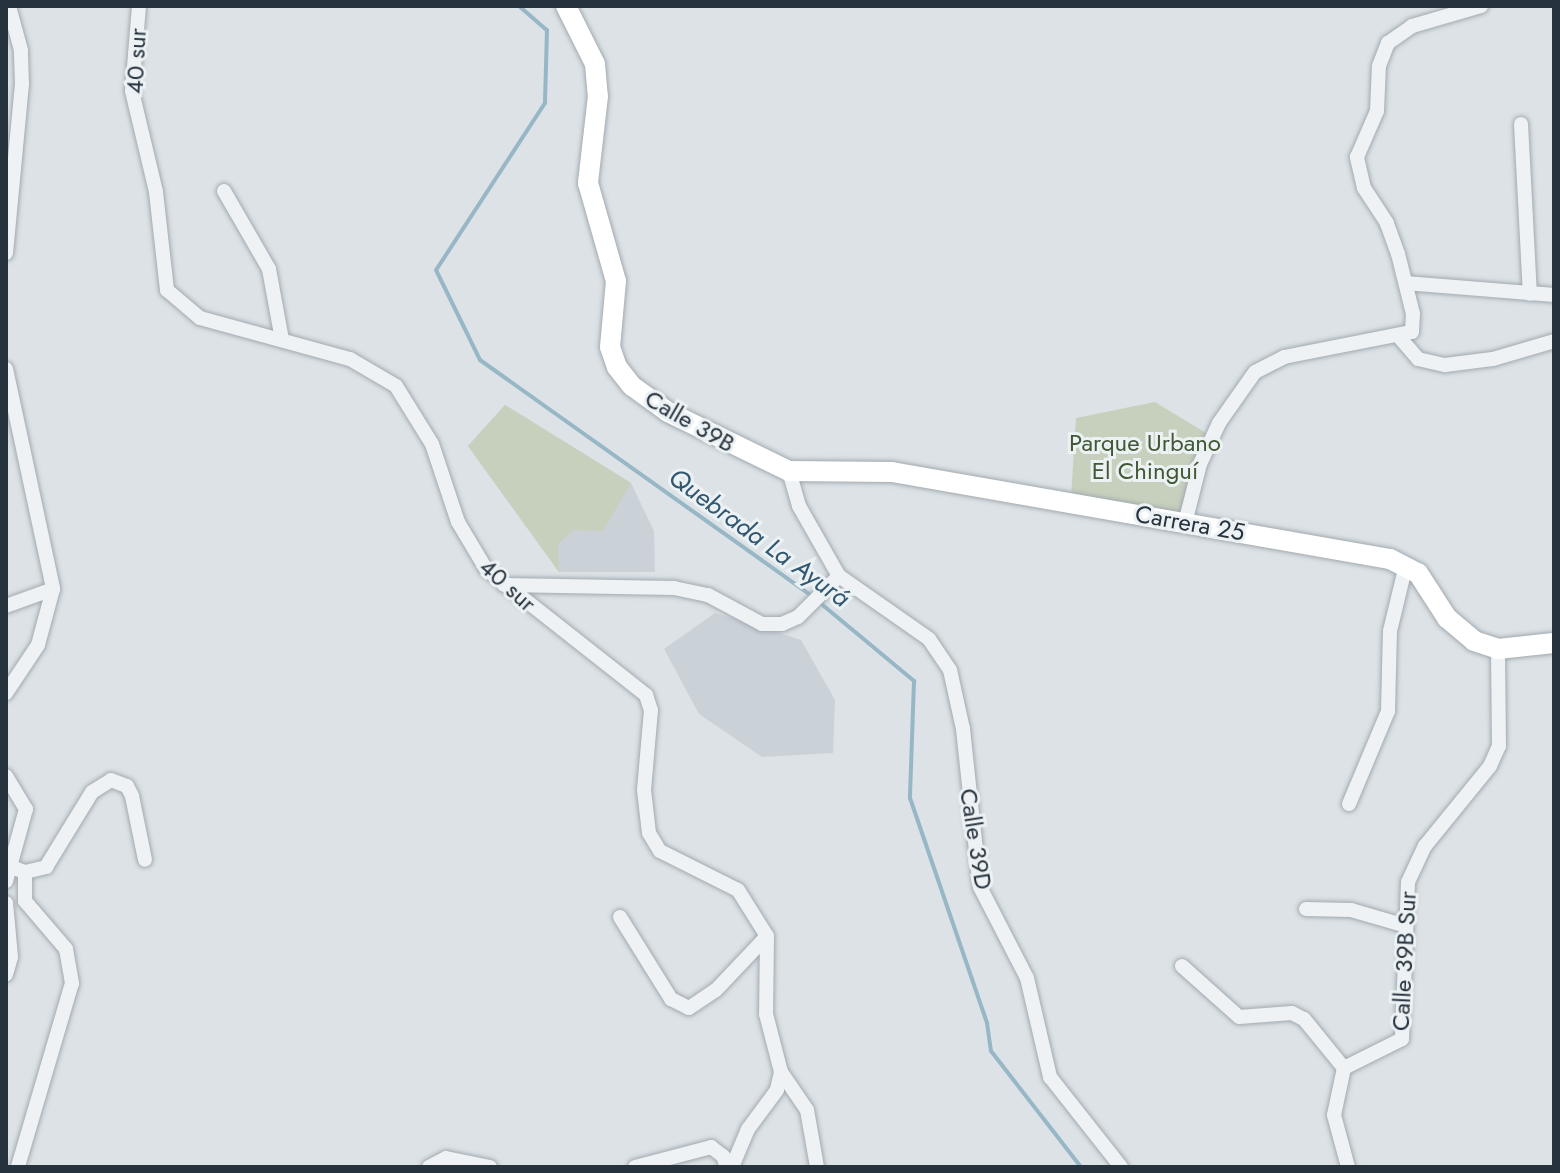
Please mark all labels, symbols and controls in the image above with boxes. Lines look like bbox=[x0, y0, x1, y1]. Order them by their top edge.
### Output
street label: 40 sur bbox=[120, 27, 152, 95]
street label: Calle 39B bbox=[640, 384, 740, 458]
park label: Parque Urbano El Chinguí bbox=[1069, 429, 1221, 485]
water label: Quebrada La Ayurá bbox=[662, 462, 856, 614]
street label: Carrera 25 bbox=[1133, 499, 1247, 547]
street label: 40 sur bbox=[474, 552, 542, 618]
street label: Calle 39D bbox=[954, 786, 998, 892]
street label: Calle 39B Sur bbox=[1386, 890, 1422, 1032]

